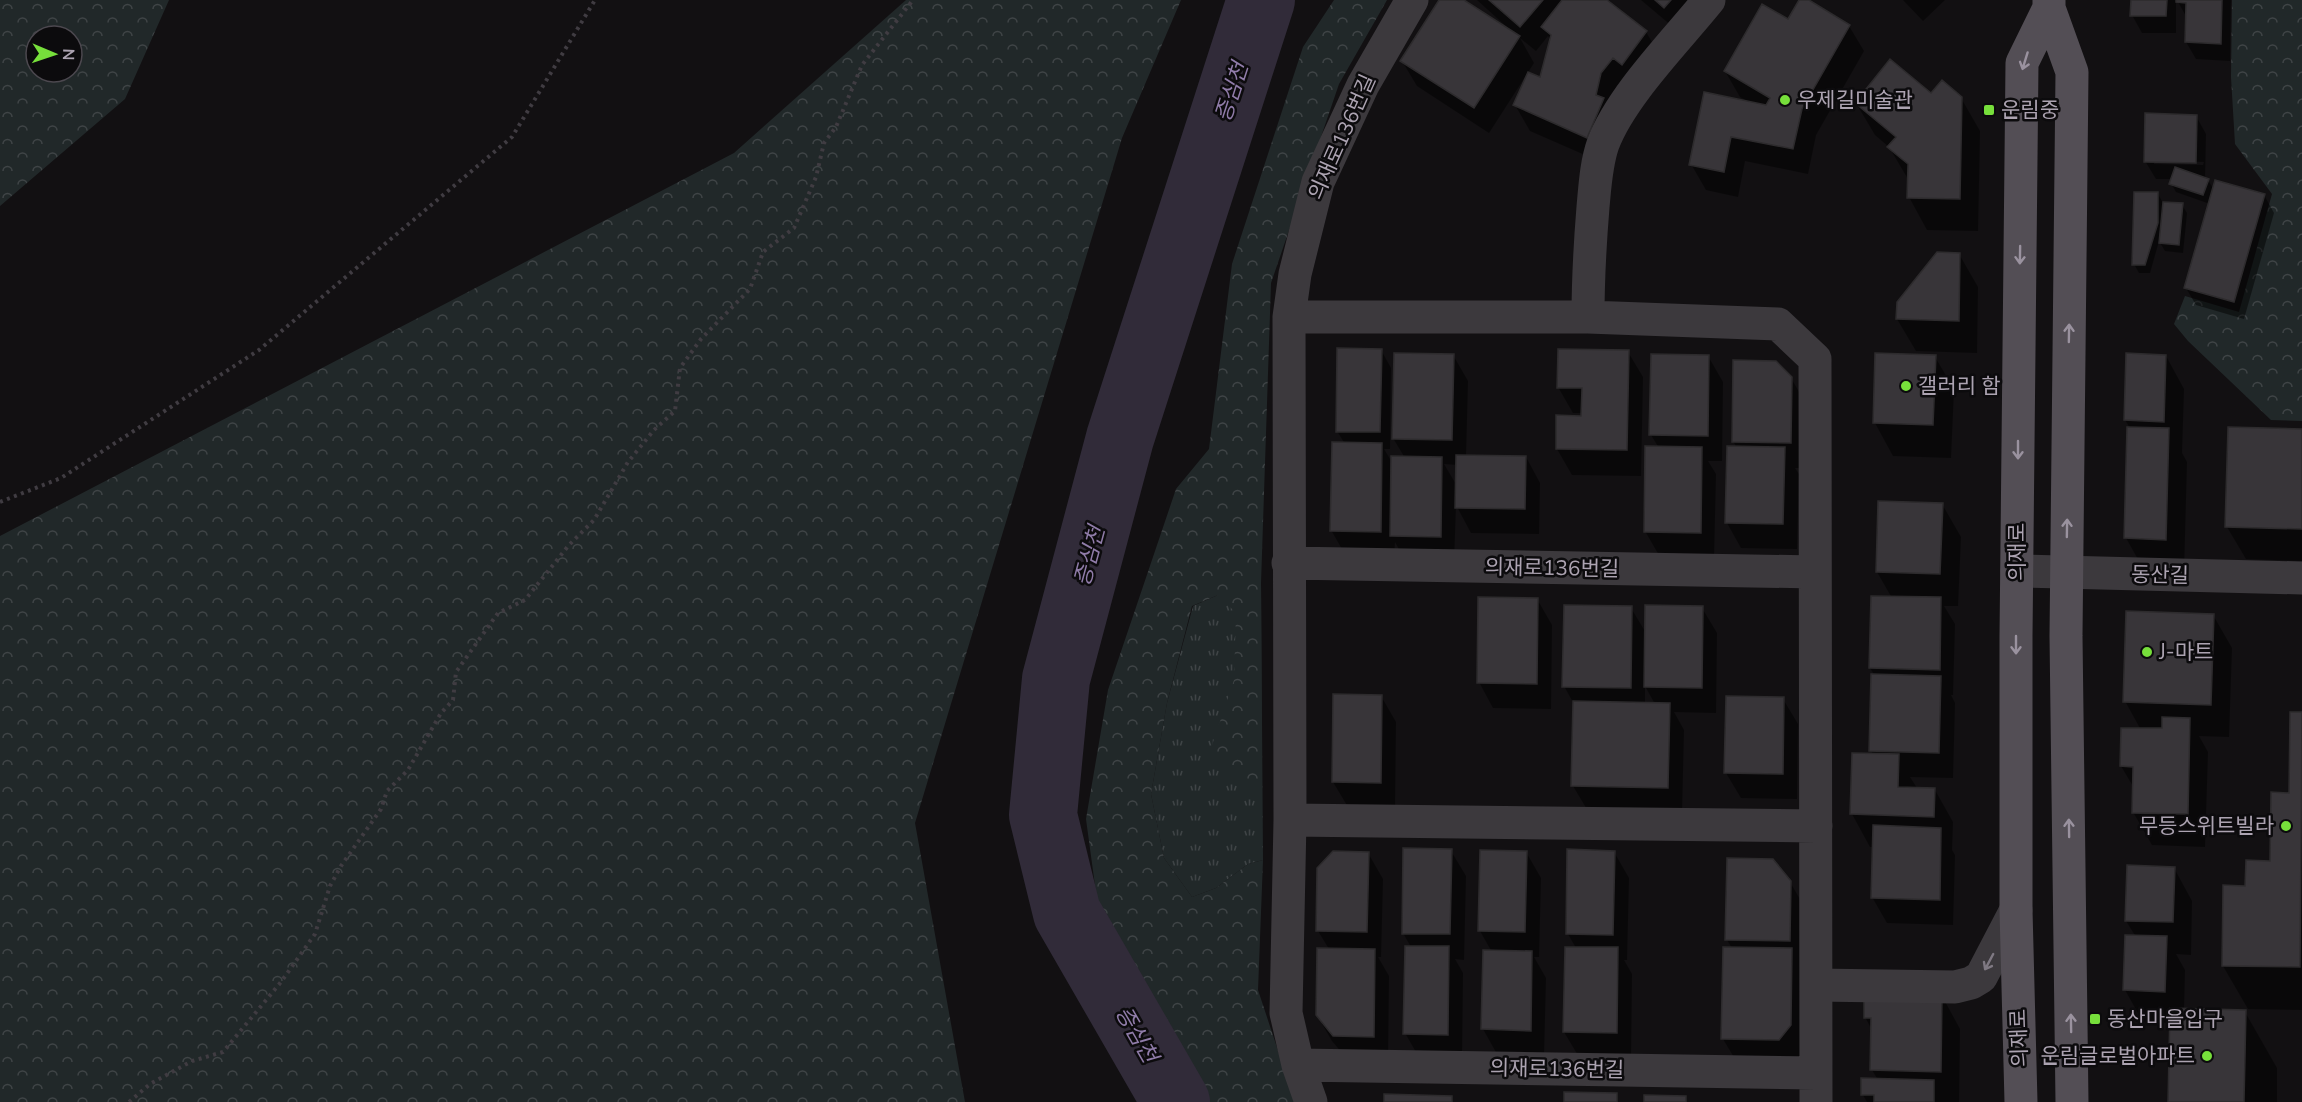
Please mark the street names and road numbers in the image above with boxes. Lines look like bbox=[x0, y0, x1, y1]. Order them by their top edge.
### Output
street label: 의재로136번길 bbox=[1302, 70, 1382, 204]
street label: 의재로 bbox=[2003, 523, 2031, 581]
street label: 의재로136번길 bbox=[1485, 553, 1619, 583]
street label: 동산길 bbox=[2131, 560, 2189, 590]
street label: 의재로 bbox=[2004, 1009, 2034, 1067]
street label: 의재로136번길 bbox=[1490, 1054, 1624, 1084]

